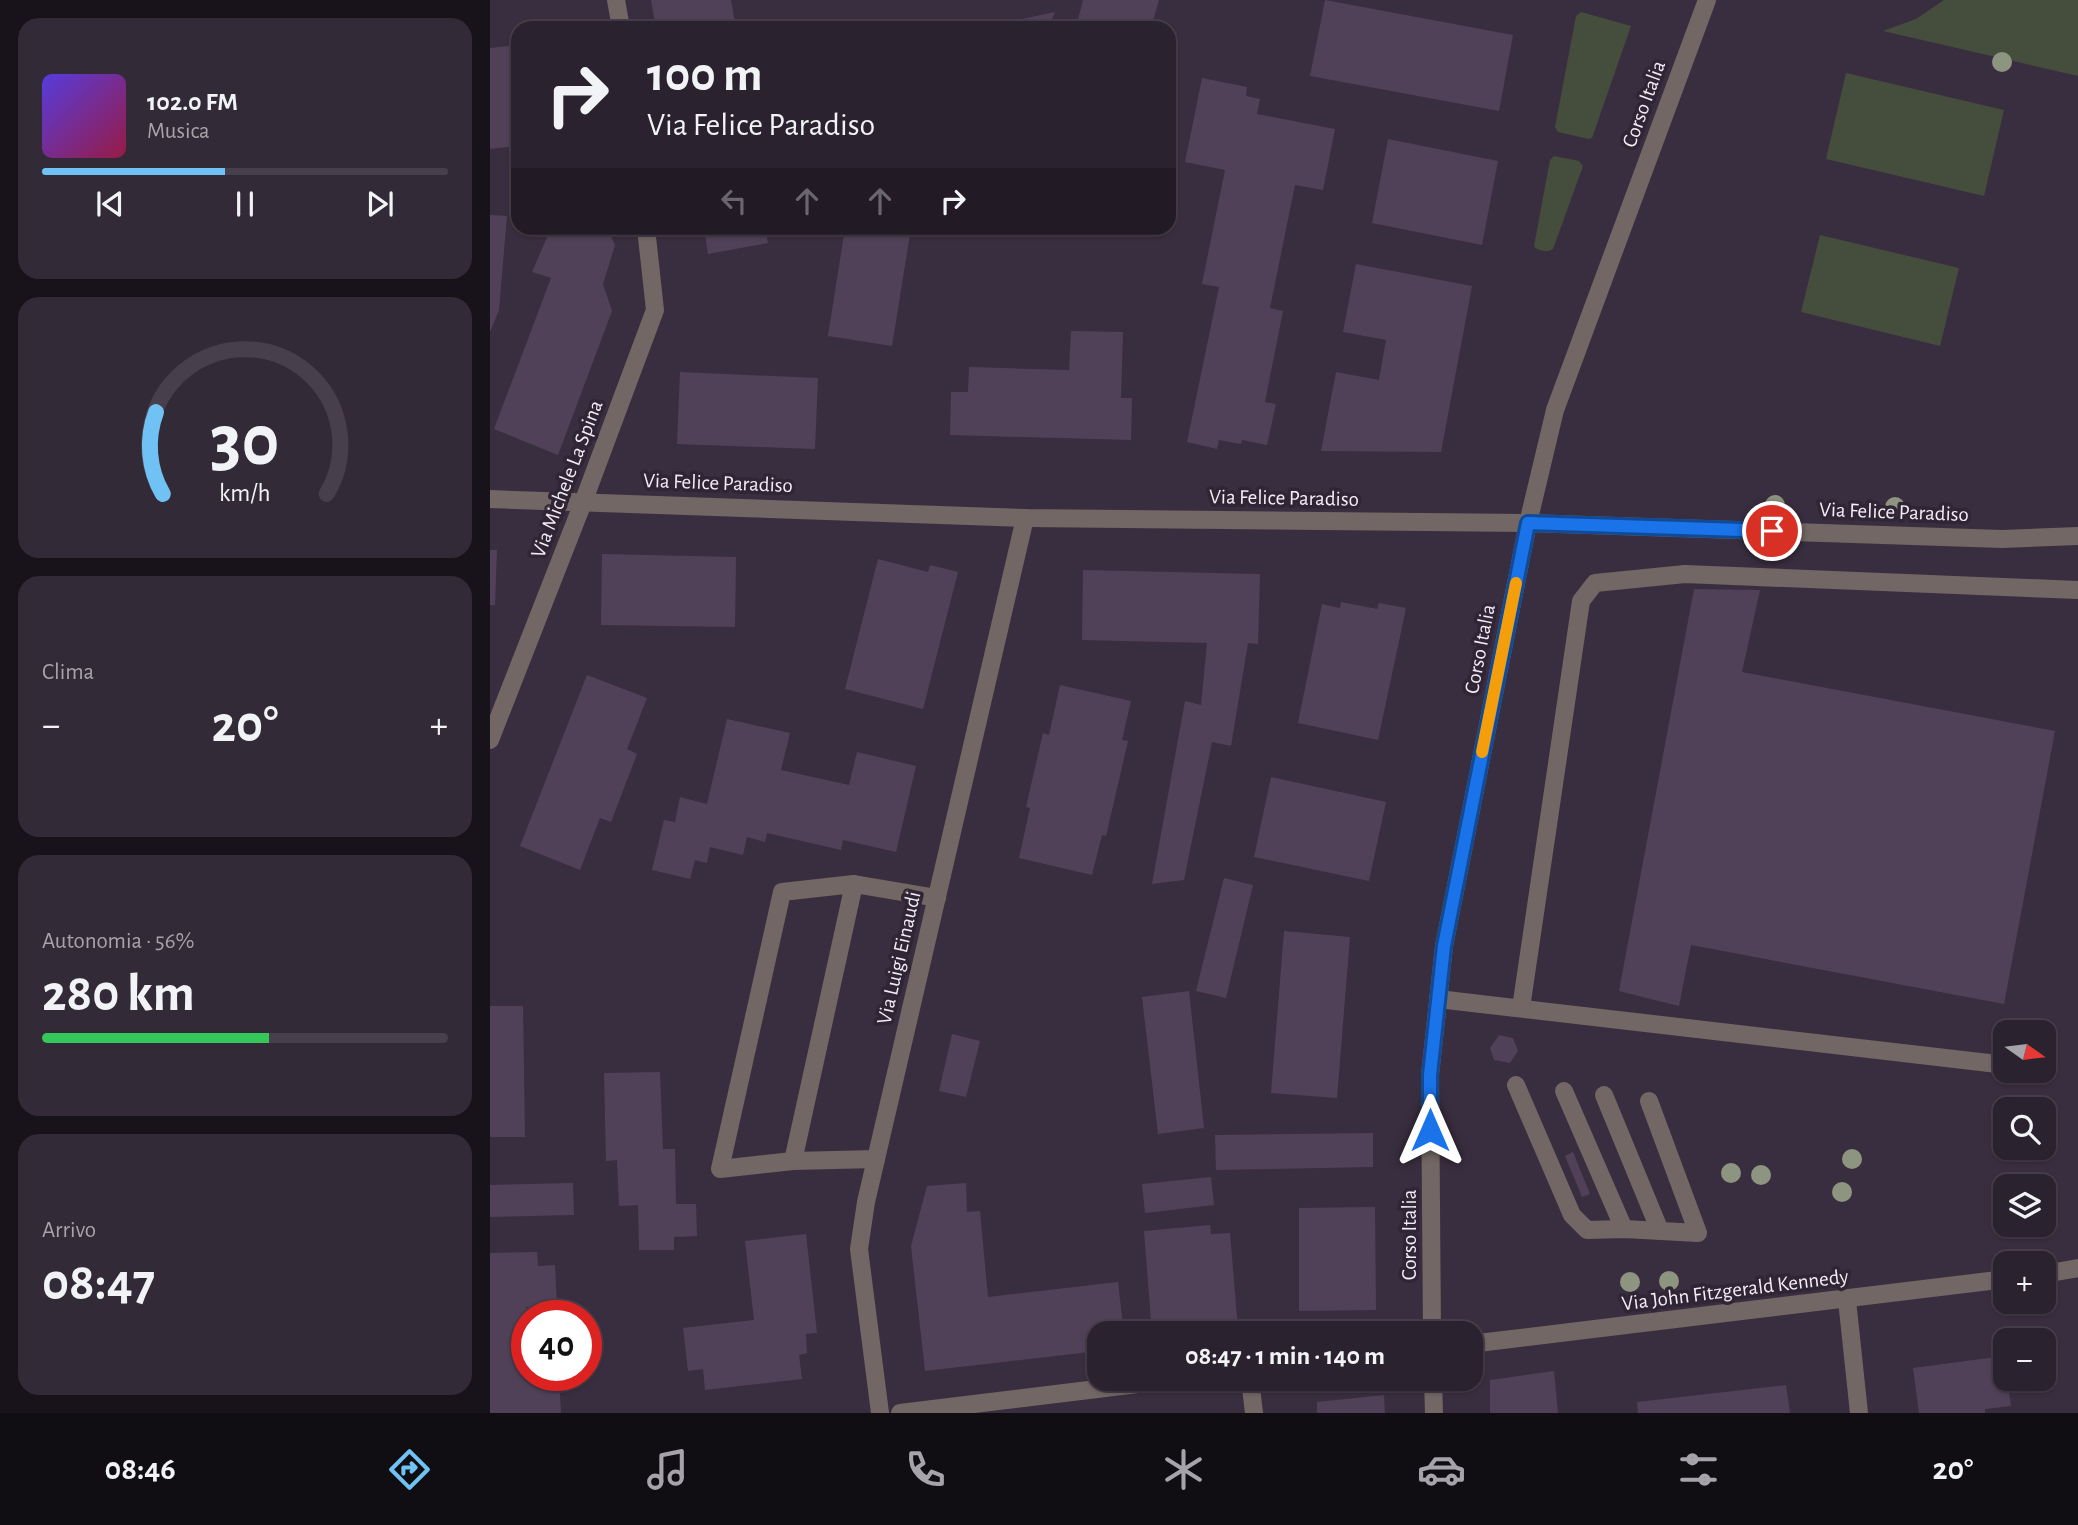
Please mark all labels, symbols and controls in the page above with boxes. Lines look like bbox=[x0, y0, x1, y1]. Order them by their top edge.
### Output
icon: right bbox=[532, 49, 623, 140]
text: 100 m bbox=[647, 51, 763, 100]
street label: Corso Italia bbox=[1619, 58, 1669, 150]
text: 102.0 FM bbox=[147, 89, 238, 115]
text: Via Felice Paradiso bbox=[647, 109, 875, 141]
text: Musica bbox=[147, 120, 210, 143]
icon: left bbox=[715, 182, 753, 220]
icon: ahead bbox=[788, 182, 826, 220]
icon: ahead bbox=[861, 182, 899, 220]
icon: right bbox=[934, 182, 972, 220]
icon: previous bbox=[91, 185, 129, 223]
icon: pause bbox=[226, 185, 264, 223]
icon: next bbox=[361, 185, 399, 223]
street label: Via Michele La Spina bbox=[527, 397, 607, 561]
text: 30 bbox=[210, 406, 280, 479]
street label: Via Felice Paradiso bbox=[643, 470, 793, 496]
text: km/h bbox=[219, 480, 271, 505]
street label: Via Felice Paradiso bbox=[1209, 486, 1359, 510]
street label: Via Felice Paradiso bbox=[1819, 499, 1969, 525]
pin bbox=[1742, 501, 1802, 561]
icon: arrive bbox=[1753, 512, 1791, 550]
street label: Corso Italia bbox=[1461, 602, 1499, 696]
text: Clima bbox=[42, 661, 94, 684]
text: 20° bbox=[212, 699, 278, 751]
text: − bbox=[42, 707, 60, 745]
text: + bbox=[430, 707, 448, 745]
street label: Via Luigi Einaudi bbox=[873, 889, 925, 1027]
text: Autonomia · 56% bbox=[42, 930, 194, 953]
text: 280 km bbox=[42, 968, 195, 1020]
north arrow bbox=[1993, 1020, 2056, 1083]
map controls bbox=[1993, 1020, 2056, 1391]
position arrow bbox=[1393, 1093, 1467, 1167]
button: search bbox=[1993, 1097, 2056, 1160]
button: layers bbox=[1993, 1174, 2056, 1237]
street label: Corso Italia bbox=[1399, 1189, 1420, 1280]
text: Arrivo bbox=[42, 1219, 96, 1242]
button: + bbox=[1993, 1251, 2056, 1314]
text: 08:47 bbox=[42, 1257, 155, 1309]
street label: Via John Fitzgerald Kennedy bbox=[1620, 1266, 1850, 1314]
speed limit sign: 40 bbox=[511, 1300, 602, 1391]
button: − bbox=[1993, 1328, 2056, 1391]
text: 08:47 · 1 min · 140 m bbox=[1185, 1343, 1385, 1369]
icon: directions bbox=[385, 1445, 434, 1494]
icon: music bbox=[643, 1445, 692, 1494]
icon: phone bbox=[901, 1445, 950, 1494]
icon: climate bbox=[1159, 1445, 1208, 1494]
icon: car bbox=[1417, 1445, 1466, 1494]
icon: filters bbox=[1674, 1445, 1723, 1494]
text: 08:46 bbox=[104, 1453, 176, 1485]
text: 20° bbox=[1932, 1453, 1974, 1485]

